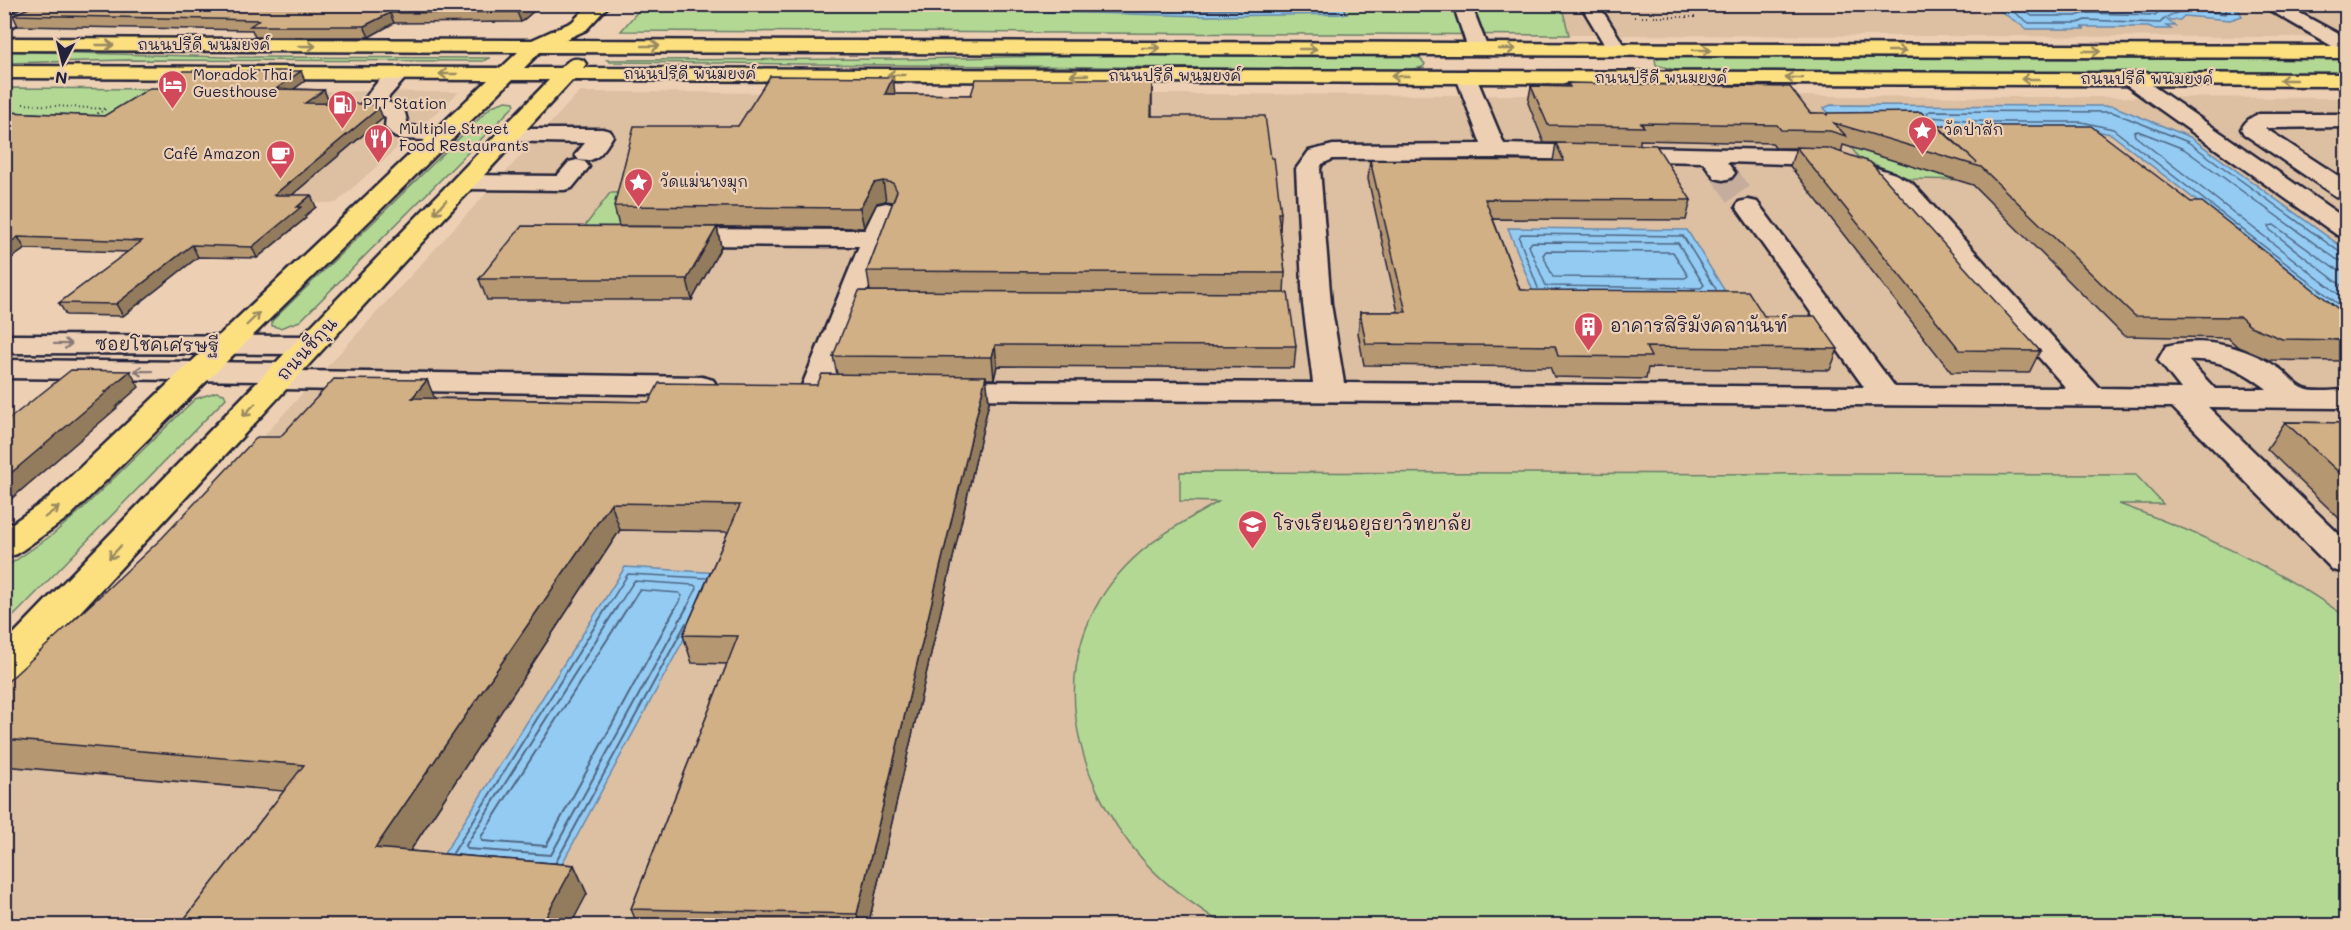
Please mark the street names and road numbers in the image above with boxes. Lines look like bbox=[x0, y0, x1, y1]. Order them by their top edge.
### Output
street label: ถนนปรีดี พนมยงค์ bbox=[138, 34, 270, 54]
street label: ถนนปรีดี พนมยงค์ bbox=[624, 63, 756, 83]
street label: ถนนปรีดี พนมยงค์ bbox=[1109, 65, 1241, 85]
street label: ถนนปรีดี พนมยงค์ bbox=[1595, 67, 1727, 87]
street label: ถนนปรีดี พนมยงค์ bbox=[2081, 68, 2213, 88]
street label: ถนนชีกุน bbox=[270, 311, 343, 387]
street label: ซอยโชคเศรษฐี bbox=[95, 331, 219, 358]

